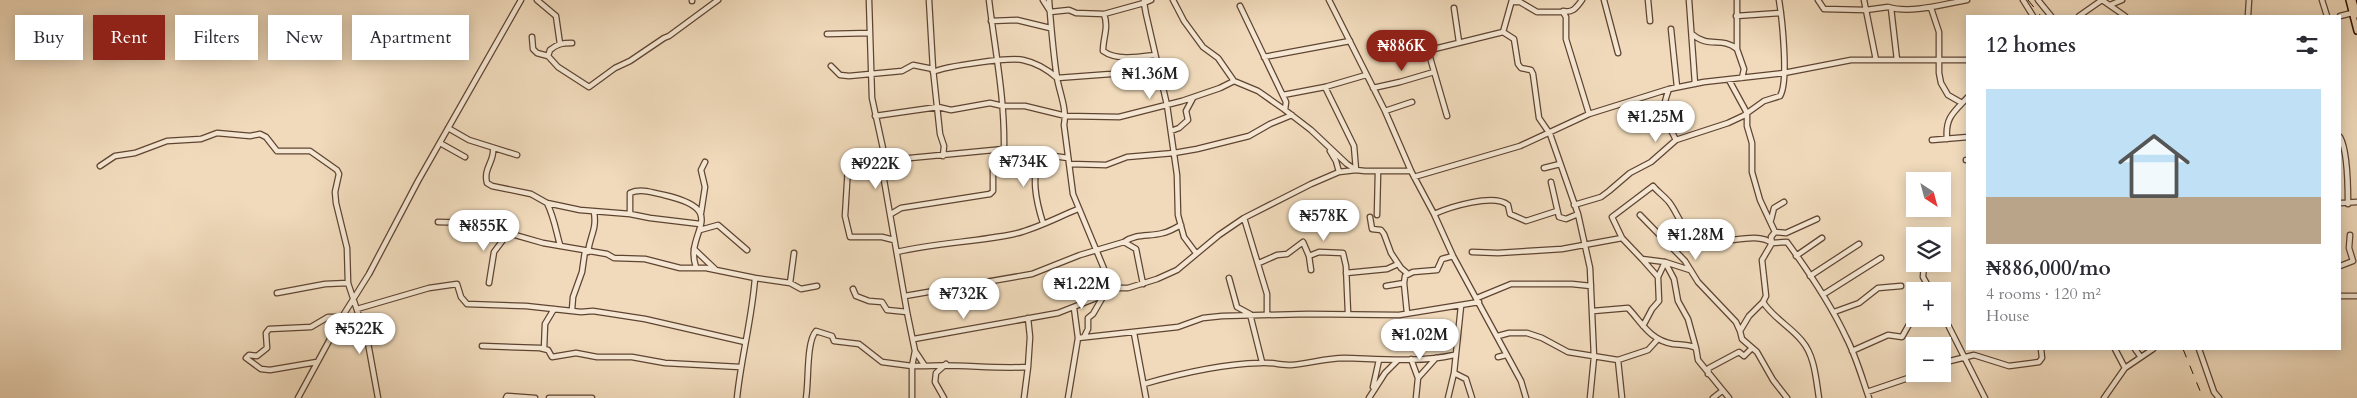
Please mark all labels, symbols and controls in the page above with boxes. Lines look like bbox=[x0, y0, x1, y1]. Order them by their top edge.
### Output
chip: Buy bbox=[15, 15, 83, 60]
chip: Rent bbox=[93, 15, 165, 60]
chip: Filters bbox=[175, 15, 258, 60]
chip: New bbox=[268, 15, 342, 60]
chip: Apartment bbox=[352, 15, 469, 60]
pin: ₦886K bbox=[1367, 30, 1437, 72]
text: 12 homes bbox=[1986, 31, 2076, 60]
icon: filters bbox=[2293, 31, 2321, 59]
text: ₦886K bbox=[1377, 35, 1427, 57]
pin: ₦1.36M bbox=[1109, 58, 1191, 100]
text: ₦1.36M bbox=[1122, 63, 1178, 85]
pin: ₦1.25M bbox=[1615, 100, 1697, 143]
text: ₦1.25M bbox=[1628, 106, 1684, 128]
icon: home bbox=[2109, 121, 2199, 211]
pin: ₦734K bbox=[989, 146, 1059, 188]
pin: ₦922K bbox=[841, 148, 911, 190]
text: ₦734K bbox=[999, 151, 1049, 173]
text: ₦922K bbox=[851, 153, 901, 175]
north arrow bbox=[1906, 172, 1951, 218]
map controls bbox=[1906, 172, 1951, 382]
pin: ₦578K bbox=[1289, 200, 1359, 242]
text: ₦578K bbox=[1299, 205, 1349, 227]
pin: ₦855K bbox=[449, 210, 519, 252]
text: ₦855K bbox=[459, 215, 509, 237]
pin: ₦1.28M bbox=[1655, 218, 1737, 261]
text: ₦1.28M bbox=[1668, 224, 1724, 246]
button: layers bbox=[1906, 227, 1951, 272]
text: ₦886,000/mo bbox=[1986, 254, 2111, 283]
pin: ₦1.22M bbox=[1041, 268, 1123, 310]
text: ₦1.22M bbox=[1054, 273, 1110, 295]
pin: ₦732K bbox=[929, 278, 999, 320]
button: + bbox=[1906, 282, 1951, 327]
text: ₦732K bbox=[939, 283, 989, 305]
text: 4 rooms · 120 m² bbox=[1986, 283, 2101, 305]
text: House bbox=[1986, 305, 2029, 327]
pin: ₦522K bbox=[325, 312, 395, 355]
text: ₦522K bbox=[335, 318, 385, 340]
pin: ₦1.02M bbox=[1379, 318, 1461, 361]
text: ₦1.02M bbox=[1392, 324, 1448, 346]
button: − bbox=[1906, 337, 1951, 382]

